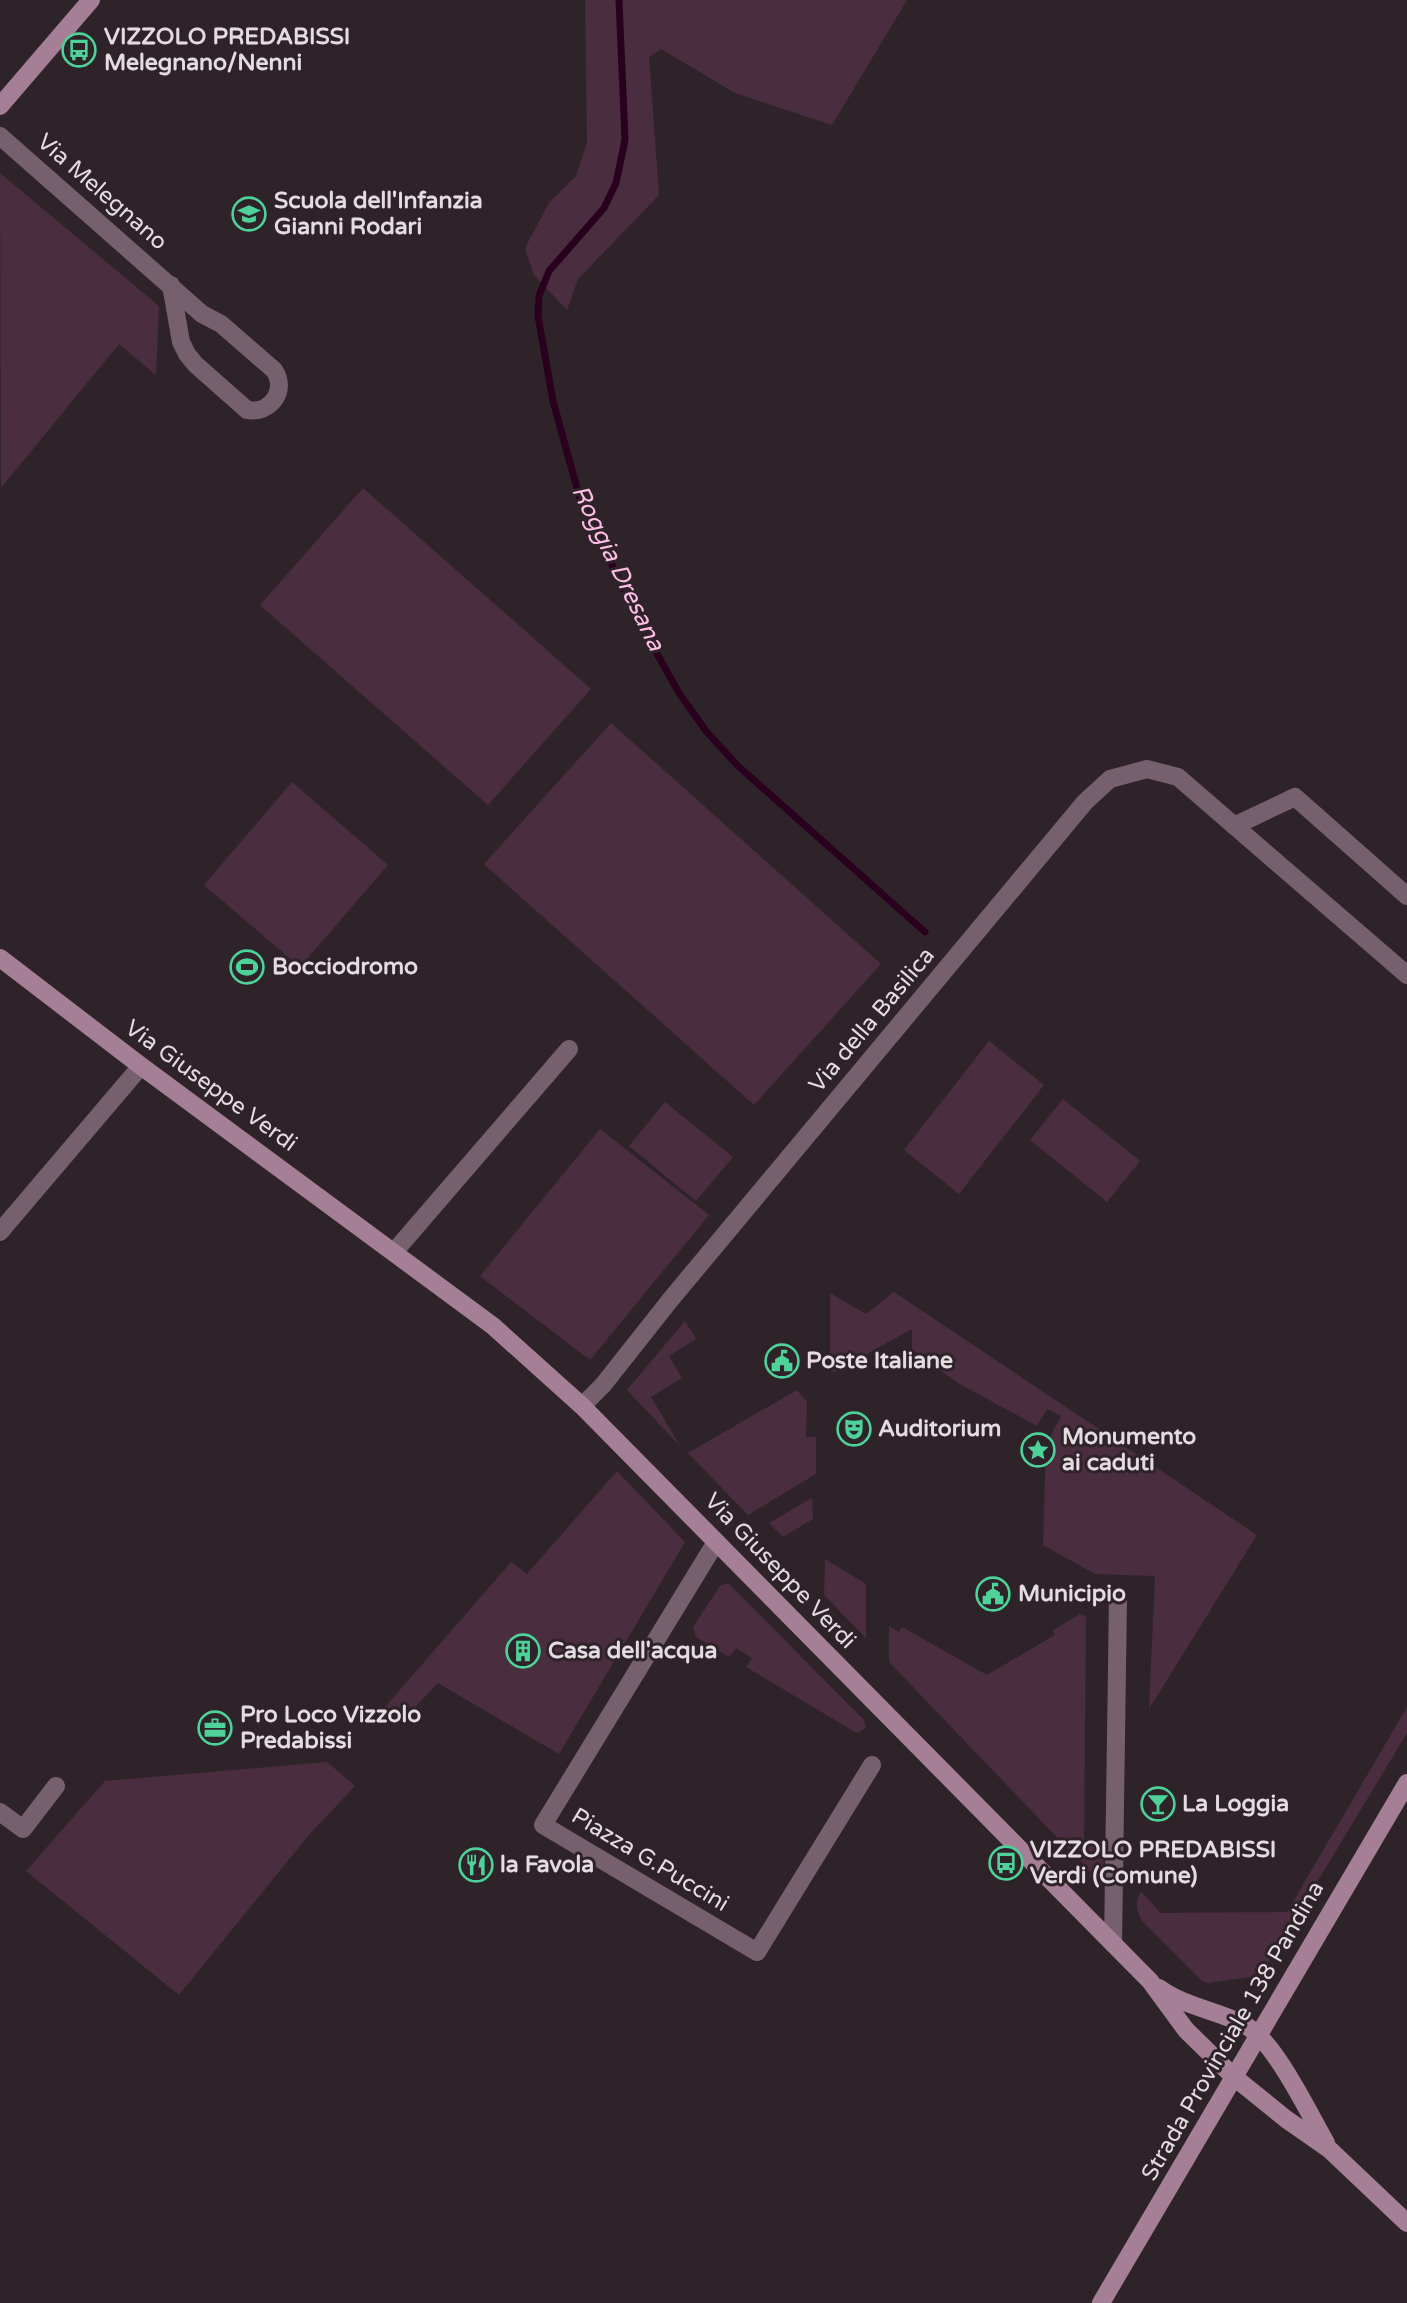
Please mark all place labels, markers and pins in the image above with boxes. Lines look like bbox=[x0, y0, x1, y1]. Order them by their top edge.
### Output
place label: VIZZOLO PREDABISSI Melegnano/Nenni bbox=[104, 23, 350, 77]
bus stop icon: VIZZOLO PREDABISSI Melegnano/Nenni bbox=[60, 31, 98, 69]
place label: Scuola dell'Infanzia Gianni Rodari bbox=[274, 187, 483, 241]
school or university icon: Scuola dell'Infanzia Gianni Rodari bbox=[230, 195, 268, 233]
sports icon: Bocciodromo bbox=[228, 948, 266, 986]
place label: Bocciodromo bbox=[272, 953, 418, 981]
public building icon: Poste Italiane bbox=[763, 1342, 801, 1380]
place label: Poste Italiane bbox=[806, 1347, 953, 1375]
theatre icon: Auditorium bbox=[835, 1410, 873, 1448]
place label: Auditorium bbox=[878, 1415, 1001, 1443]
place label: Monumento ai caduti bbox=[1062, 1423, 1196, 1477]
place icon: Monumento ai caduti bbox=[1019, 1431, 1057, 1469]
public building icon: Municipio bbox=[974, 1575, 1012, 1613]
place label: Municipio bbox=[1018, 1580, 1126, 1608]
building icon: Casa dell'acqua bbox=[504, 1632, 542, 1670]
place label: Casa dell'acqua bbox=[548, 1637, 718, 1665]
place label: Pro Loco Vizzolo Predabissi bbox=[240, 1701, 421, 1755]
office icon: Pro Loco Vizzolo Predabissi bbox=[196, 1709, 234, 1747]
bar icon: La Loggia bbox=[1139, 1785, 1177, 1823]
place label: La Loggia bbox=[1182, 1790, 1289, 1818]
place label: VIZZOLO PREDABISSI Verdi (Comune) bbox=[1030, 1836, 1276, 1890]
bus stop icon: VIZZOLO PREDABISSI Verdi (Comune) bbox=[987, 1844, 1025, 1882]
restaurant icon: la Favola bbox=[457, 1846, 495, 1884]
place label: la Favola bbox=[500, 1851, 594, 1879]

